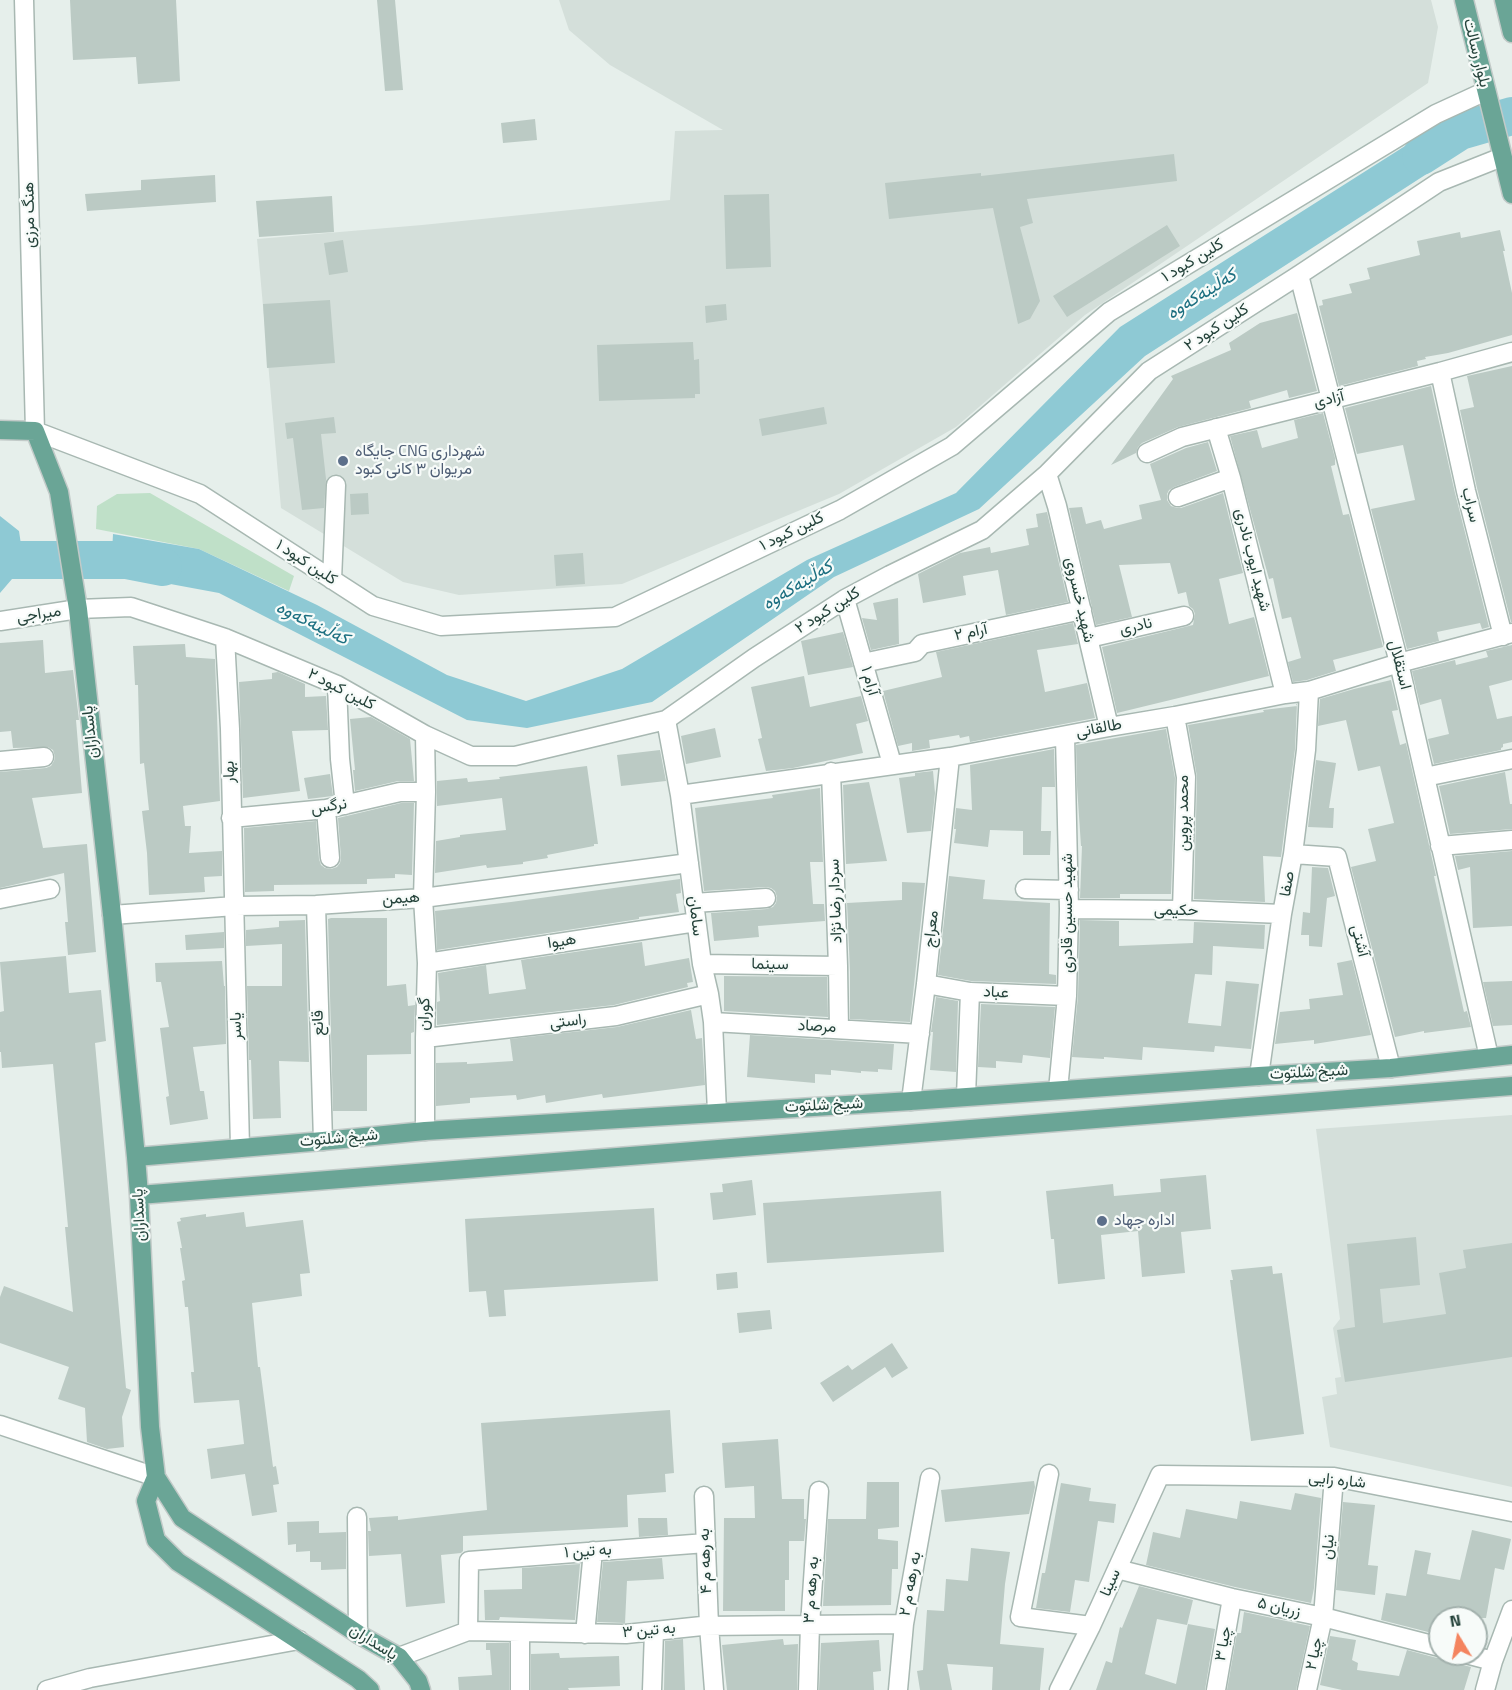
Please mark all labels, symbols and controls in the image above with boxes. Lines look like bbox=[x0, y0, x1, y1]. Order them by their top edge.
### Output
street label: بلوار رسالت bbox=[1458, 17, 1494, 89]
street label: هنگ مرزی bbox=[20, 182, 40, 248]
street label: کلین کبود ۱ bbox=[1158, 235, 1228, 287]
water label: کەڵینەکەوە bbox=[1163, 265, 1241, 325]
street label: کلین کبود ۲ bbox=[1181, 300, 1253, 356]
street label: آزادی bbox=[1312, 387, 1346, 413]
place label: جایگاه CNG شهرداری مریوان ۳ کانی کبود bbox=[355, 442, 485, 480]
marker: جایگاه CNG شهرداری مریوان ۳ کانی کبود bbox=[336, 454, 350, 468]
street label: سراب bbox=[1456, 486, 1484, 524]
street label: شهید ایوب نادری bbox=[1230, 506, 1274, 614]
street label: کلین کبود ۱ bbox=[757, 508, 827, 556]
street label: کلین کبود ۱ bbox=[272, 536, 340, 590]
street label: شهید خسروی bbox=[1060, 555, 1098, 645]
water label: کەڵینەکەوە bbox=[759, 557, 837, 615]
street label: کلین کبود ۲ bbox=[792, 584, 864, 638]
water label: کەڵینەکەوە bbox=[272, 597, 352, 651]
street label: میراجی bbox=[15, 602, 63, 628]
street label: نادری bbox=[1118, 614, 1154, 640]
street label: آرام ۲ bbox=[953, 620, 989, 646]
street label: استقلال bbox=[1384, 638, 1414, 692]
street label: آرام ۱ bbox=[856, 664, 882, 698]
street label: کلین کبود ۲ bbox=[304, 665, 378, 715]
street label: پاسداران bbox=[79, 705, 103, 759]
street label: طالقانی bbox=[1074, 715, 1124, 743]
street label: بهار bbox=[220, 761, 240, 783]
street label: محمد پروین bbox=[1174, 775, 1194, 851]
street label: نرگس bbox=[310, 795, 348, 819]
street label: شهید حسین قادری bbox=[1058, 853, 1078, 973]
street label: سردار رضا نژاد bbox=[825, 858, 847, 944]
street label: صفا bbox=[1276, 870, 1300, 898]
street label: هیمن bbox=[382, 888, 420, 910]
street label: سامان bbox=[683, 895, 707, 937]
street label: حکیمی bbox=[1154, 901, 1198, 921]
street label: معراج bbox=[921, 910, 943, 948]
street label: آشتی bbox=[1346, 923, 1372, 959]
street label: هیوا bbox=[546, 930, 578, 954]
street label: سینما bbox=[751, 955, 789, 975]
street label: عباد bbox=[983, 983, 1009, 1003]
street label: گوران bbox=[415, 997, 435, 1031]
street label: قانع bbox=[309, 1010, 329, 1036]
street label: راستی bbox=[549, 1010, 587, 1034]
street label: یاسر bbox=[227, 1012, 247, 1040]
street label: مرصاد bbox=[797, 1016, 837, 1038]
street label: شیخ شلتوت bbox=[1269, 1061, 1349, 1085]
street label: شیخ شلتوت bbox=[784, 1094, 864, 1118]
street label: شیخ شلتوت bbox=[299, 1126, 379, 1152]
street label: پاسداران bbox=[129, 1188, 151, 1242]
place label: اداره جهاد bbox=[1114, 1211, 1175, 1231]
marker: اداره جهاد bbox=[1095, 1214, 1109, 1228]
street label: شاره زایی bbox=[1307, 1468, 1367, 1494]
street label: به رهه م ۴ bbox=[695, 1528, 717, 1594]
street label: نیان bbox=[1318, 1534, 1340, 1560]
street label: به تین ۱ bbox=[564, 1541, 612, 1563]
street label: به رهه م ۲ bbox=[896, 1550, 926, 1618]
street label: به رهه م ۳ bbox=[800, 1556, 824, 1624]
street label: سینا bbox=[1097, 1566, 1125, 1600]
street label: زریان ۵ bbox=[1256, 1594, 1302, 1622]
north arrow bbox=[1428, 1606, 1488, 1666]
text: N bbox=[1448, 1607, 1463, 1633]
street label: به تین ۳ bbox=[622, 1619, 676, 1643]
street label: پاسداران bbox=[345, 1621, 401, 1665]
street label: چیا ۳ bbox=[1212, 1625, 1236, 1663]
street label: چیا ۲ bbox=[1302, 1636, 1328, 1672]

